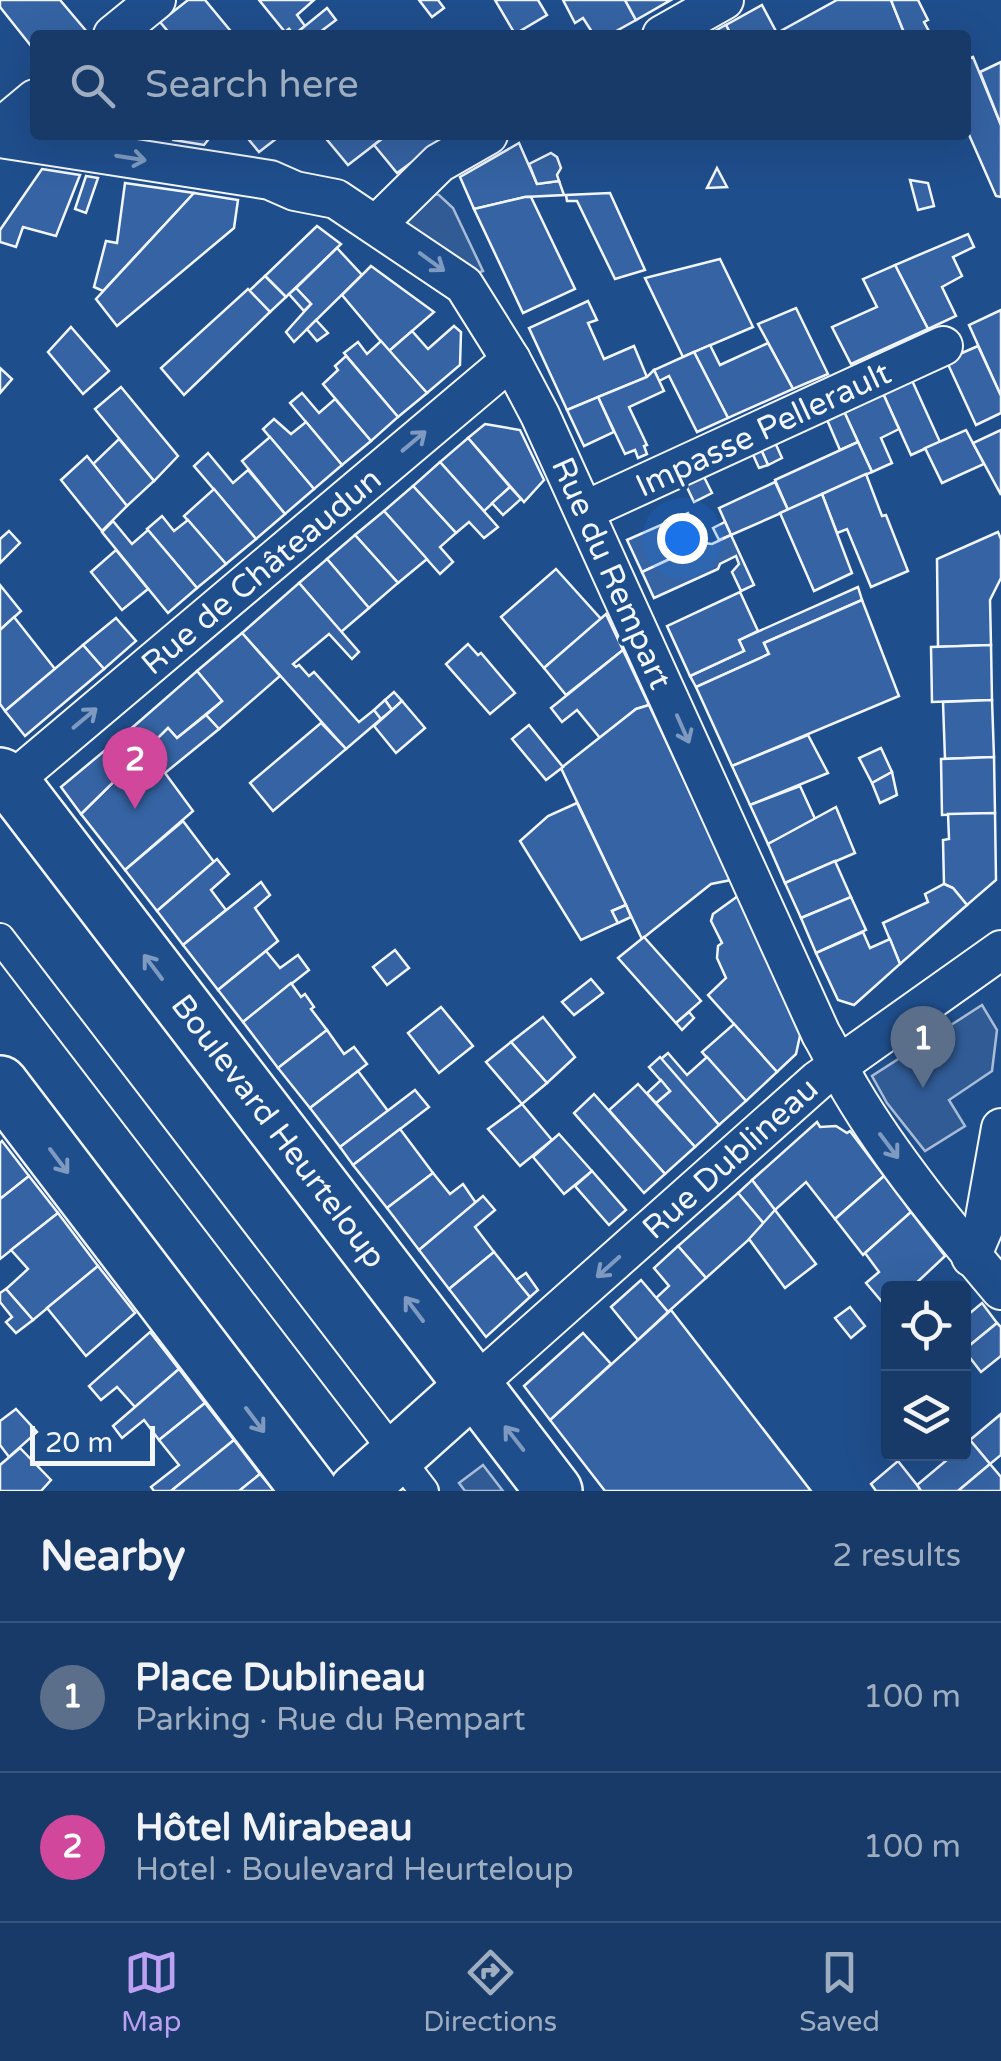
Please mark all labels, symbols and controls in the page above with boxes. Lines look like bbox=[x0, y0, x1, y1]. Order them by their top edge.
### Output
search box bbox=[30, 30, 971, 140]
icon: search bbox=[65, 58, 120, 113]
text: Search here bbox=[145, 62, 359, 108]
one-way arrow bbox=[114, 149, 147, 168]
one-way arrow bbox=[418, 251, 445, 272]
street label: Impasse Pellerault bbox=[630, 354, 897, 506]
one-way arrow bbox=[401, 431, 427, 453]
street label: Rue du Rempart bbox=[543, 452, 679, 695]
street label: Rue de Châteaudun bbox=[134, 460, 389, 683]
your location bbox=[657, 513, 708, 564]
one-way arrow bbox=[72, 708, 98, 730]
one-way arrow bbox=[675, 713, 693, 744]
pin: 2 bbox=[102, 726, 168, 809]
one-way arrow bbox=[143, 954, 164, 981]
street label: Boulevard Heurteloup bbox=[163, 987, 393, 1276]
pin: 1 bbox=[890, 1006, 956, 1088]
street label: Rue Dublineau bbox=[635, 1070, 826, 1247]
one-way arrow bbox=[878, 1132, 899, 1159]
one-way arrow bbox=[48, 1147, 69, 1174]
one-way arrow bbox=[596, 1255, 621, 1278]
map controls bbox=[881, 1281, 971, 1461]
button: locate bbox=[881, 1281, 971, 1371]
one-way arrow bbox=[404, 1296, 426, 1322]
button: layers bbox=[881, 1371, 971, 1461]
one-way arrow bbox=[245, 1406, 266, 1433]
scale bar bbox=[30, 1421, 155, 1466]
text: 20 m bbox=[45, 1426, 113, 1460]
one-way arrow bbox=[503, 1426, 525, 1452]
text: Nearby bbox=[40, 1531, 185, 1582]
text: 2 results bbox=[832, 1537, 961, 1575]
text: Place Dublineau bbox=[135, 1655, 426, 1701]
text: 1 bbox=[62, 1678, 83, 1716]
text: 100 m bbox=[863, 1678, 961, 1716]
text: Parking · Rue du Rempart bbox=[135, 1701, 526, 1739]
text: Hôtel Mirabeau bbox=[135, 1805, 413, 1851]
text: 2 bbox=[62, 1828, 83, 1866]
text: 100 m bbox=[863, 1828, 961, 1866]
text: Hotel · Boulevard Heurteloup bbox=[135, 1851, 574, 1889]
tab: Map bbox=[121, 1945, 181, 2039]
tab: Directions bbox=[423, 1945, 557, 2039]
tab: Saved bbox=[799, 1945, 880, 2039]

